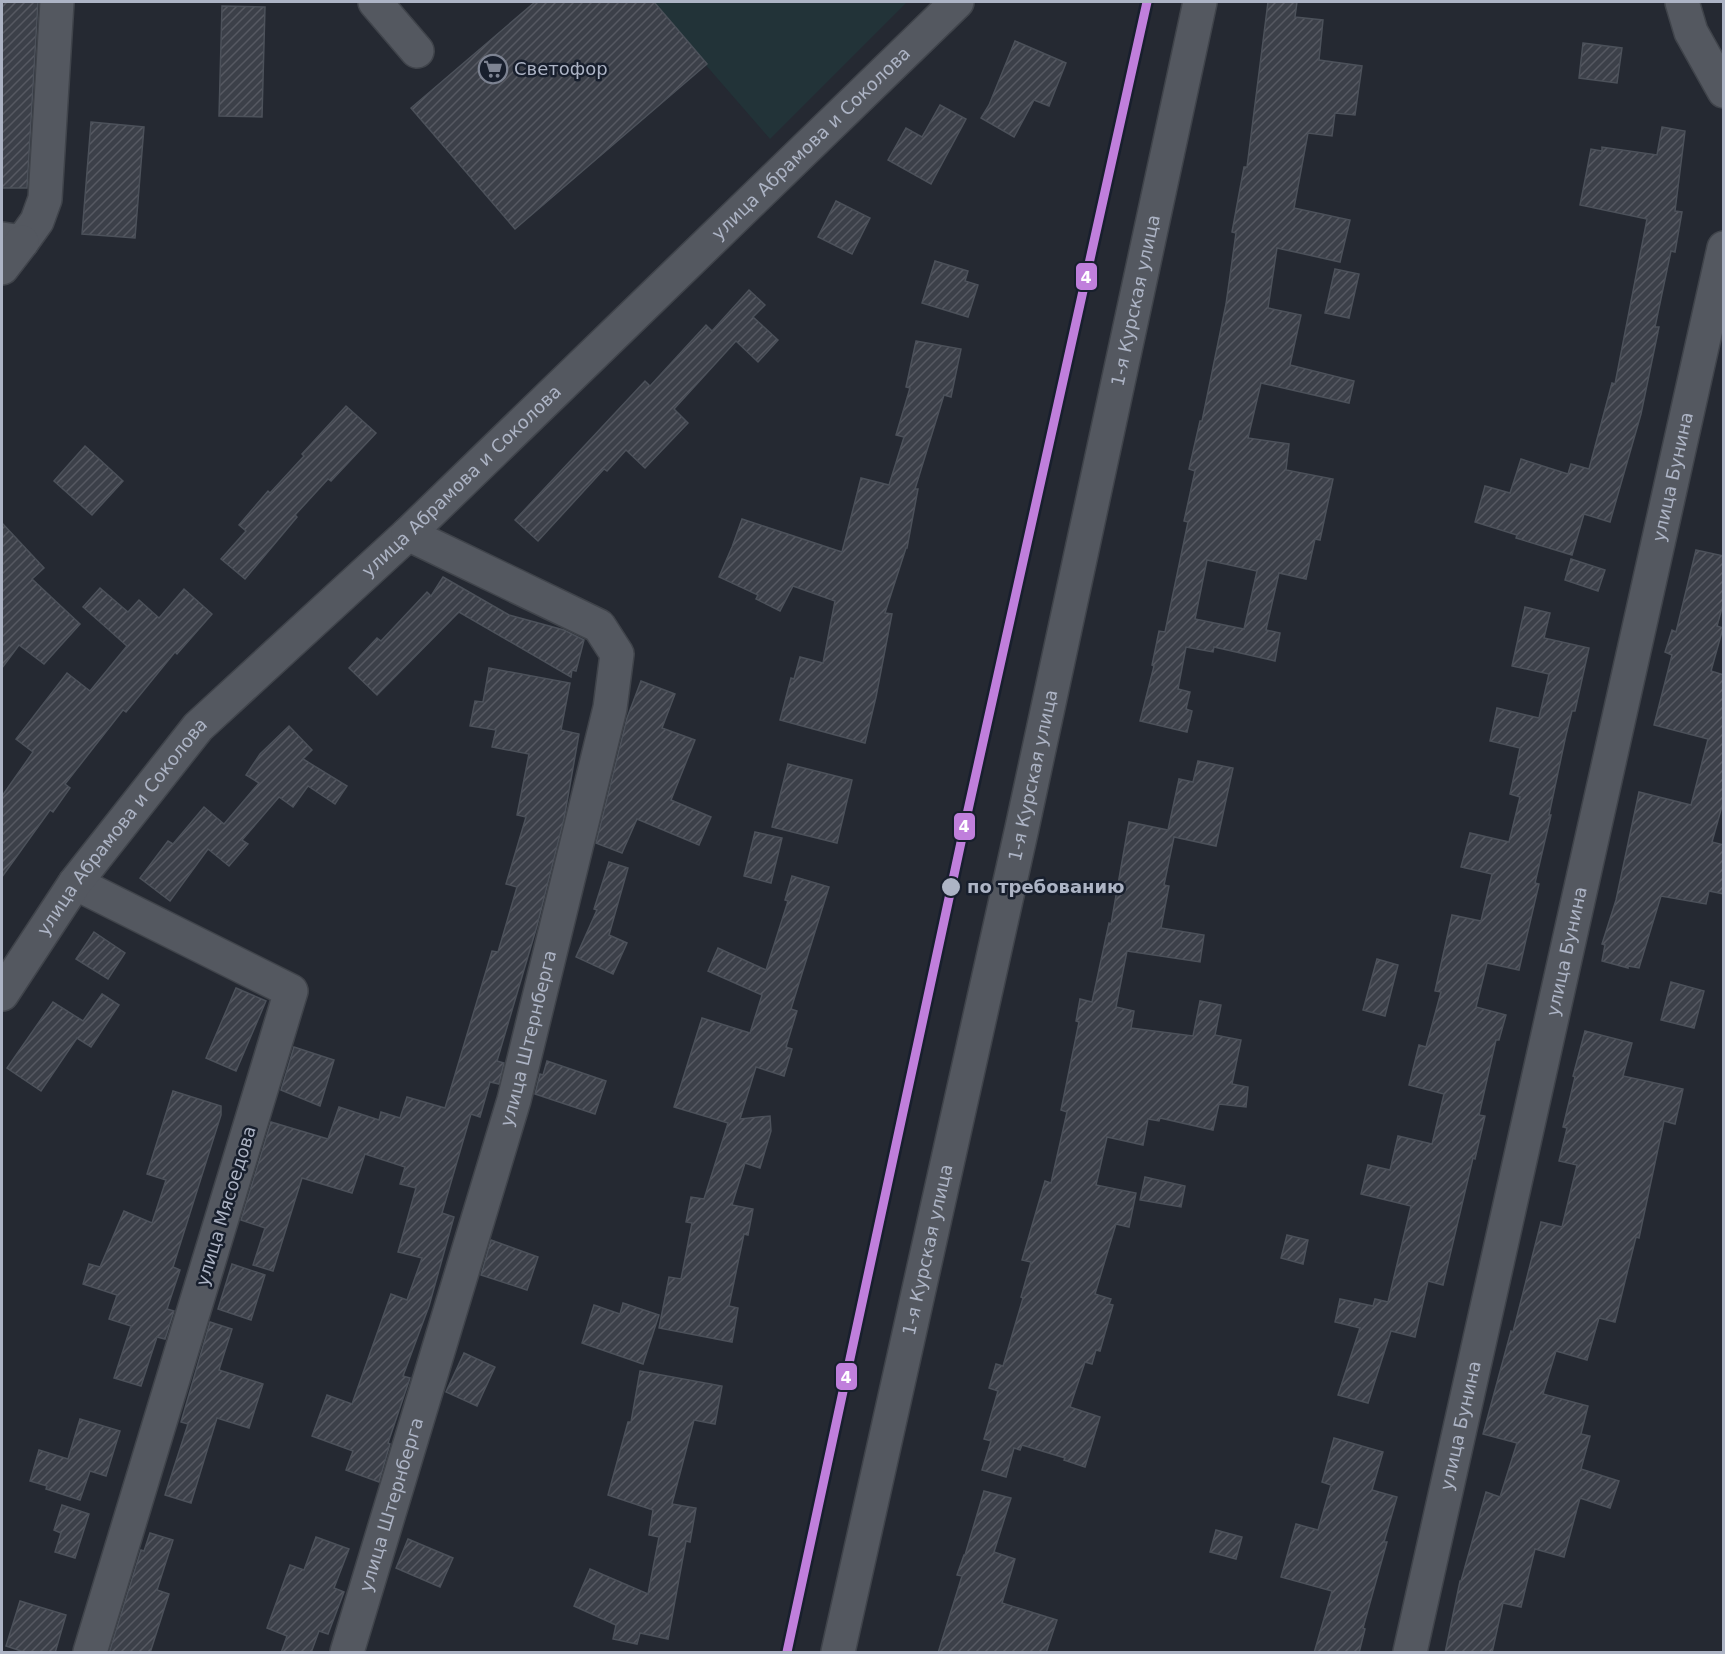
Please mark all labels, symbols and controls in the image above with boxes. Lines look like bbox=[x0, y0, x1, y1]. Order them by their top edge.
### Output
street label: улица Абрамова и Соколова bbox=[707, 42, 914, 244]
supermarket icon: Светофор bbox=[477, 53, 509, 85]
place label: Светофор bbox=[514, 58, 608, 79]
street label: 1-я Курская улица bbox=[1107, 213, 1164, 388]
line badge: 4 bbox=[1075, 262, 1098, 291]
text: 4 bbox=[1080, 268, 1092, 287]
street label: улица Абрамова и Соколова bbox=[357, 381, 565, 581]
street label: улица Бунина bbox=[1648, 410, 1697, 544]
street label: 1-я Курская улица bbox=[1004, 688, 1062, 863]
street label: улица Абрамова и Соколова bbox=[32, 713, 211, 939]
line badge: 4 bbox=[953, 812, 976, 841]
text: 4 bbox=[958, 817, 970, 836]
marker: по требованию bbox=[940, 876, 962, 898]
place label: по требованию bbox=[967, 876, 1125, 897]
street label: улица Бунина bbox=[1542, 884, 1591, 1018]
street label: улица Штернберга bbox=[496, 948, 560, 1129]
street label: улица Мясоедова bbox=[191, 1123, 260, 1288]
street label: 1-я Курская улица bbox=[898, 1162, 957, 1337]
street label: улица Бунина bbox=[1435, 1359, 1485, 1492]
line badge: 4 bbox=[835, 1362, 858, 1391]
text: 4 bbox=[840, 1368, 852, 1387]
street label: улица Штернберга bbox=[355, 1415, 427, 1594]

